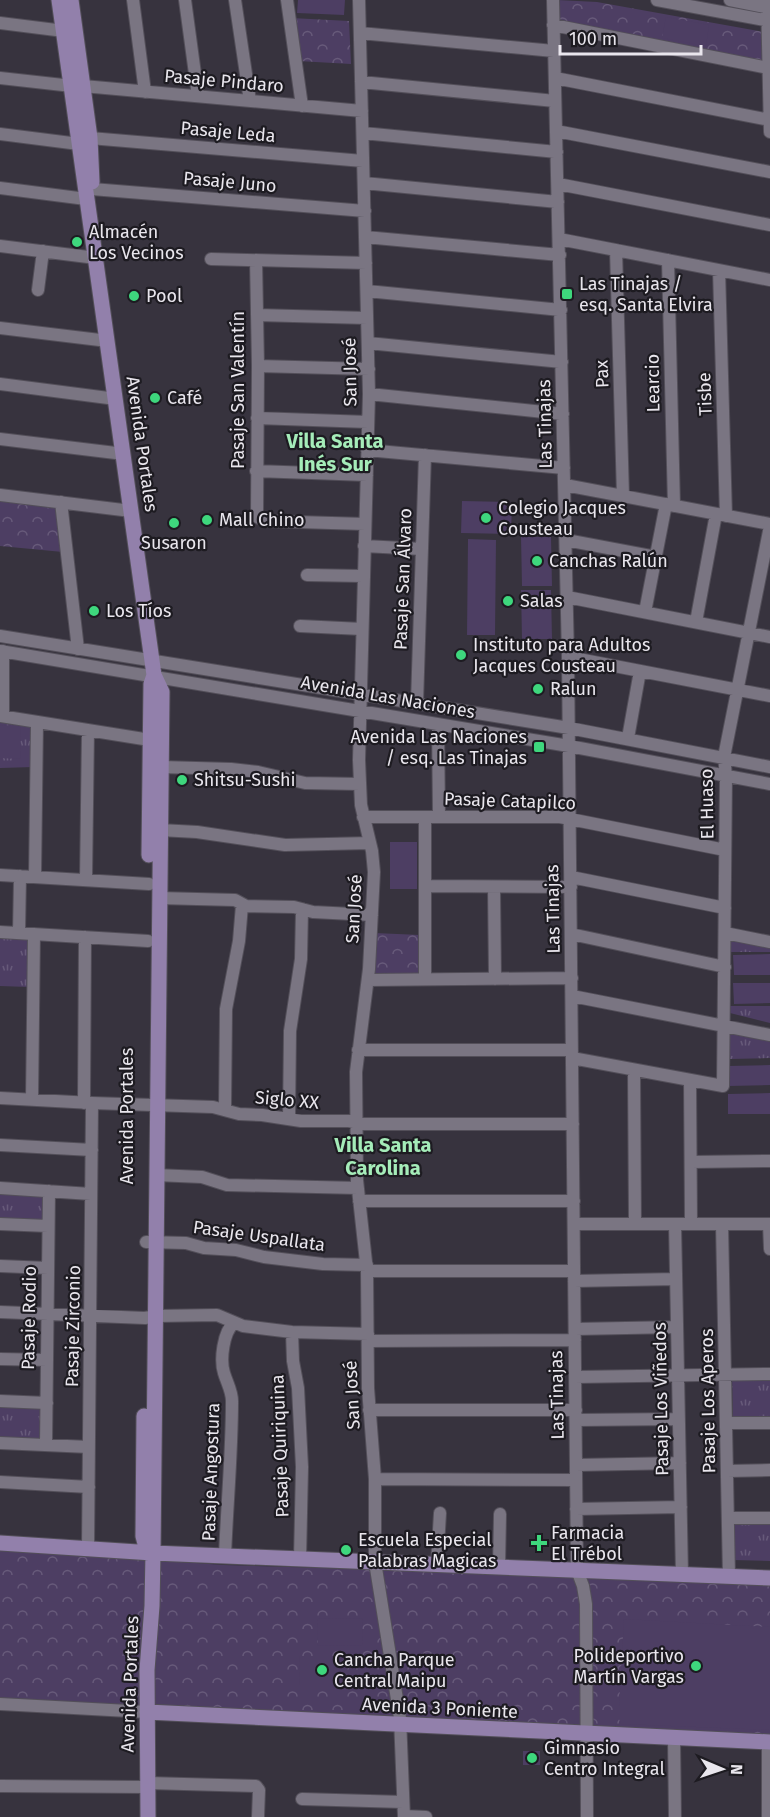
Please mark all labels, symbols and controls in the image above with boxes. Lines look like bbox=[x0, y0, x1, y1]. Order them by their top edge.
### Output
scale bar bbox=[560, 18, 701, 56]
text: 100 m bbox=[569, 28, 617, 50]
street label: Pasaje Pindaro bbox=[163, 65, 285, 97]
street label: Pasaje Leda bbox=[180, 117, 276, 147]
street label: Pasaje Juno bbox=[182, 167, 278, 197]
place label: Almacén Los Vecinos bbox=[89, 221, 184, 264]
marker: Almacén Los Vecinos bbox=[70, 235, 84, 249]
place label: Las Tinajas / esq. Santa Elvira bbox=[579, 273, 713, 316]
place label: Pool bbox=[146, 285, 182, 307]
marker: Las Tinajas / esq. Santa Elvira bbox=[560, 287, 574, 301]
marker: Pool bbox=[127, 289, 141, 303]
street label: Pasaje San Valentín bbox=[227, 311, 249, 469]
street label: San José bbox=[338, 337, 362, 407]
street label: Learcio bbox=[641, 354, 665, 412]
street label: Pax bbox=[591, 359, 613, 388]
street label: Tisbe bbox=[693, 372, 717, 416]
street label: Avenida Portales bbox=[122, 375, 162, 513]
street label: Las Tinajas bbox=[533, 379, 557, 469]
place label: Café bbox=[167, 387, 202, 409]
marker: Café bbox=[148, 391, 162, 405]
district label: Villa Santa Inés Sur bbox=[286, 429, 383, 476]
place label: Colegio Jacques Cousteau bbox=[498, 497, 626, 540]
street label: Pasaje San Álvaro bbox=[389, 508, 416, 650]
place label: Mall Chino bbox=[219, 509, 305, 531]
marker: Colegio Jacques Cousteau bbox=[479, 511, 493, 525]
marker: Mall Chino bbox=[200, 513, 214, 527]
marker: Susaron bbox=[167, 516, 181, 530]
place label: Susaron bbox=[141, 532, 207, 554]
place label: Canchas Ralún bbox=[549, 550, 668, 572]
marker: Canchas Ralún bbox=[530, 554, 544, 568]
place label: Salas bbox=[520, 590, 563, 612]
marker: Salas bbox=[501, 594, 515, 608]
place label: Los Tíos bbox=[106, 600, 172, 622]
marker: Los Tíos bbox=[87, 604, 101, 618]
place label: Instituto para Adultos Jacques Cousteau bbox=[473, 634, 650, 677]
marker: Instituto para Adultos Jacques Cousteau bbox=[454, 648, 468, 662]
street label: Avenida Las Naciones bbox=[299, 671, 477, 723]
place label: Ralun bbox=[550, 678, 597, 700]
marker: Ralun bbox=[531, 682, 545, 696]
place label: Avenida Las Naciones / esq. Las Tinajas bbox=[351, 726, 527, 769]
marker: Avenida Las Naciones / esq. Las Tinajas bbox=[532, 740, 546, 754]
street label: El Huaso bbox=[695, 768, 719, 840]
place label: Shitsu-Sushi bbox=[194, 769, 296, 791]
marker: Shitsu-Sushi bbox=[175, 773, 189, 787]
street label: Pasaje Catapilco bbox=[444, 788, 576, 814]
street label: Las Tinajas bbox=[541, 864, 565, 954]
street label: San José bbox=[341, 874, 367, 944]
street label: Avenida Portales bbox=[116, 1048, 138, 1184]
street label: Siglo XX bbox=[254, 1086, 320, 1114]
district label: Villa Santa Carolina bbox=[334, 1133, 431, 1180]
street label: Pasaje Uspallata bbox=[191, 1216, 327, 1256]
street label: Pasaje Zirconio bbox=[61, 1265, 85, 1387]
street label: Pasaje Rodio bbox=[17, 1266, 41, 1370]
street label: Pasaje Los Viñedos bbox=[649, 1322, 673, 1476]
street label: Pasaje Los Aperos bbox=[696, 1328, 720, 1474]
street label: Las Tinajas bbox=[545, 1350, 569, 1440]
street label: San José bbox=[339, 1360, 365, 1430]
street label: Pasaje Quiriquina bbox=[267, 1374, 293, 1518]
street label: Pasaje Angostura bbox=[198, 1402, 224, 1542]
place label: Farmacia El Trébol bbox=[551, 1522, 624, 1565]
place label: Escuela Especial Palabras Magicas bbox=[358, 1529, 496, 1572]
marker: Farmacia El Trébol bbox=[532, 1536, 546, 1550]
marker: Escuela Especial Palabras Magicas bbox=[339, 1543, 353, 1557]
street label: Avenida Portales bbox=[117, 1615, 143, 1753]
place label: Polideportivo Martín Vargas bbox=[574, 1645, 684, 1688]
place label: Cancha Parque Central Maipu bbox=[334, 1649, 455, 1692]
marker: Polideportivo Martín Vargas bbox=[689, 1659, 703, 1673]
marker: Cancha Parque Central Maipu bbox=[315, 1663, 329, 1677]
street label: Avenida 3 Poniente bbox=[361, 1693, 519, 1723]
place label: Gimnasio Centro Integral bbox=[544, 1737, 665, 1780]
north arrow bbox=[692, 1739, 752, 1799]
marker: Gimnasio Centro Integral bbox=[525, 1751, 539, 1765]
text: N bbox=[727, 1764, 746, 1775]

